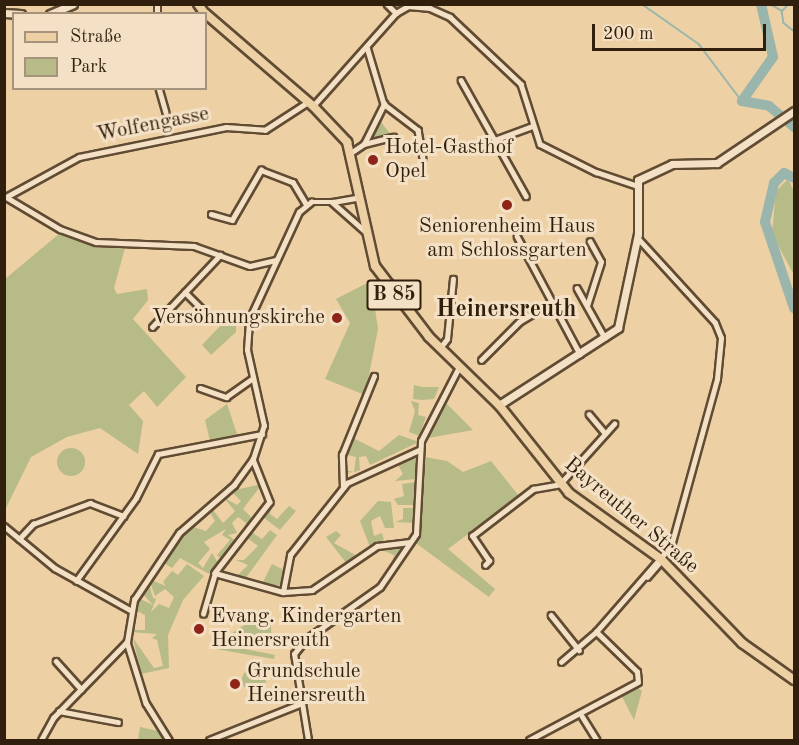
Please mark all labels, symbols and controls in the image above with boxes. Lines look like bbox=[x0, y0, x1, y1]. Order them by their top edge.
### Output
legend bbox=[12, 12, 207, 90]
scale bar bbox=[595, 12, 769, 50]
text: 200 m bbox=[603, 25, 654, 43]
text: Straße bbox=[70, 28, 121, 46]
text: Park bbox=[70, 58, 107, 76]
street label: Wolfengasse bbox=[95, 102, 211, 148]
place label: Hotel-Gasthof Opel bbox=[385, 135, 513, 185]
marker: Hotel-Gasthof Opel bbox=[366, 153, 380, 167]
marker: Seniorenheim Haus am Schlossgarten bbox=[500, 198, 514, 212]
place label: Seniorenheim Haus am Schlossgarten bbox=[419, 214, 595, 264]
road number: B 85 bbox=[366, 278, 422, 312]
district label: Heinersreuth bbox=[436, 297, 576, 325]
place label: Versöhnungskirche bbox=[152, 305, 325, 331]
marker: Versöhnungskirche bbox=[330, 311, 344, 325]
street label: Bayreuther Straße bbox=[559, 452, 703, 580]
place label: Evang. Kindergarten Heinersreuth bbox=[211, 604, 402, 654]
marker: Evang. Kindergarten Heinersreuth bbox=[192, 622, 206, 636]
place label: Grundschule Heinersreuth bbox=[247, 659, 366, 709]
marker: Grundschule Heinersreuth bbox=[228, 677, 242, 691]

